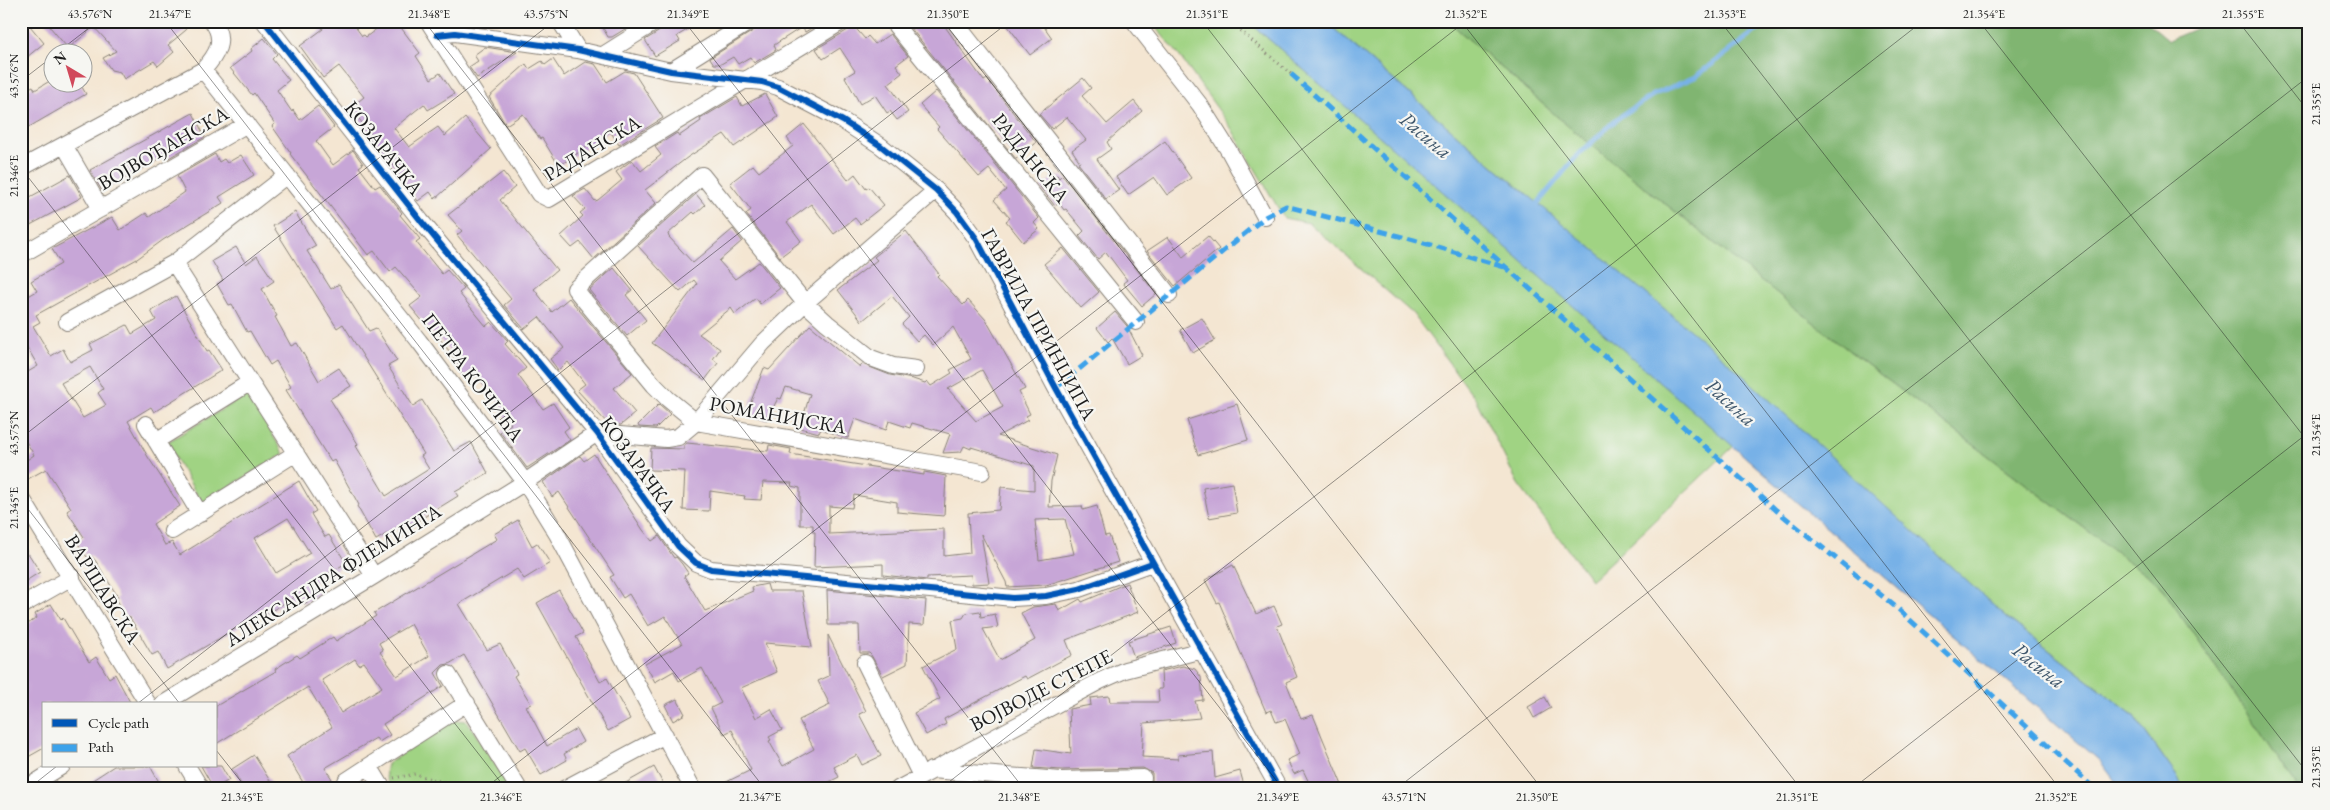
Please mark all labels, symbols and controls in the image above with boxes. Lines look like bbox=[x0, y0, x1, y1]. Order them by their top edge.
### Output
text: 43.576°N bbox=[68, 6, 113, 22]
text: 21.347°E bbox=[149, 6, 191, 22]
text: 21.348°E bbox=[408, 6, 450, 22]
text: 43.575°N bbox=[524, 6, 569, 22]
text: 21.349°E bbox=[667, 6, 709, 22]
text: 21.350°E bbox=[927, 6, 969, 22]
text: 21.351°E bbox=[1186, 6, 1228, 22]
text: 21.352°E bbox=[1445, 6, 1487, 22]
text: 21.353°E bbox=[1704, 6, 1746, 22]
text: 21.354°E bbox=[1963, 6, 2005, 22]
text: 21.355°E bbox=[2222, 6, 2264, 22]
north arrow bbox=[42, 42, 92, 92]
text: N bbox=[50, 47, 71, 68]
text: 43.576°N bbox=[6, 53, 22, 98]
text: 21.355°E bbox=[2308, 83, 2324, 125]
street label: КОЗАРАЧКА bbox=[339, 95, 429, 201]
street label: ВОЈВОЂАНСКА bbox=[93, 100, 233, 196]
water label: Расина bbox=[1394, 105, 1458, 165]
street label: РАДАНСКА bbox=[987, 108, 1075, 208]
street label: РАДАНСКА bbox=[539, 109, 645, 187]
text: 21.346°E bbox=[6, 155, 22, 197]
street label: ГАВРИЛА ПРИНЦИПА bbox=[975, 224, 1103, 425]
street label: ПЕТРА КОЧИЋА bbox=[416, 307, 530, 447]
water label: Расина bbox=[1700, 372, 1762, 432]
street label: РОМАНИЈСКА bbox=[708, 390, 849, 440]
text: 43.575°N bbox=[6, 410, 22, 455]
street label: КОЗАРАЧКА bbox=[594, 411, 682, 518]
text: 21.354°E bbox=[2308, 414, 2324, 456]
text: 21.345°E bbox=[6, 487, 22, 529]
street label: АЛЕКСАНДРА ФЛЕМИНГА bbox=[219, 498, 446, 653]
street label: ВАРШАВСКА bbox=[59, 529, 147, 649]
water label: Расина bbox=[2007, 636, 2071, 694]
street label: ВОЈВОДЕ СТЕПЕ bbox=[965, 643, 1117, 737]
legend bbox=[42, 702, 218, 768]
text: Cycle path bbox=[88, 713, 150, 732]
text: Path bbox=[88, 737, 114, 756]
text: 21.353°E bbox=[2308, 746, 2324, 788]
text: 21.345°E bbox=[221, 789, 263, 805]
text: 21.346°E bbox=[480, 789, 522, 805]
text: 21.347°E bbox=[739, 789, 781, 805]
text: 21.348°E bbox=[998, 789, 1040, 805]
text: 21.349°E bbox=[1257, 789, 1299, 805]
text: 43.571°N bbox=[1382, 789, 1427, 805]
text: 21.350°E bbox=[1516, 789, 1558, 805]
text: 21.351°E bbox=[1776, 789, 1818, 805]
text: 21.352°E bbox=[2035, 789, 2077, 805]

